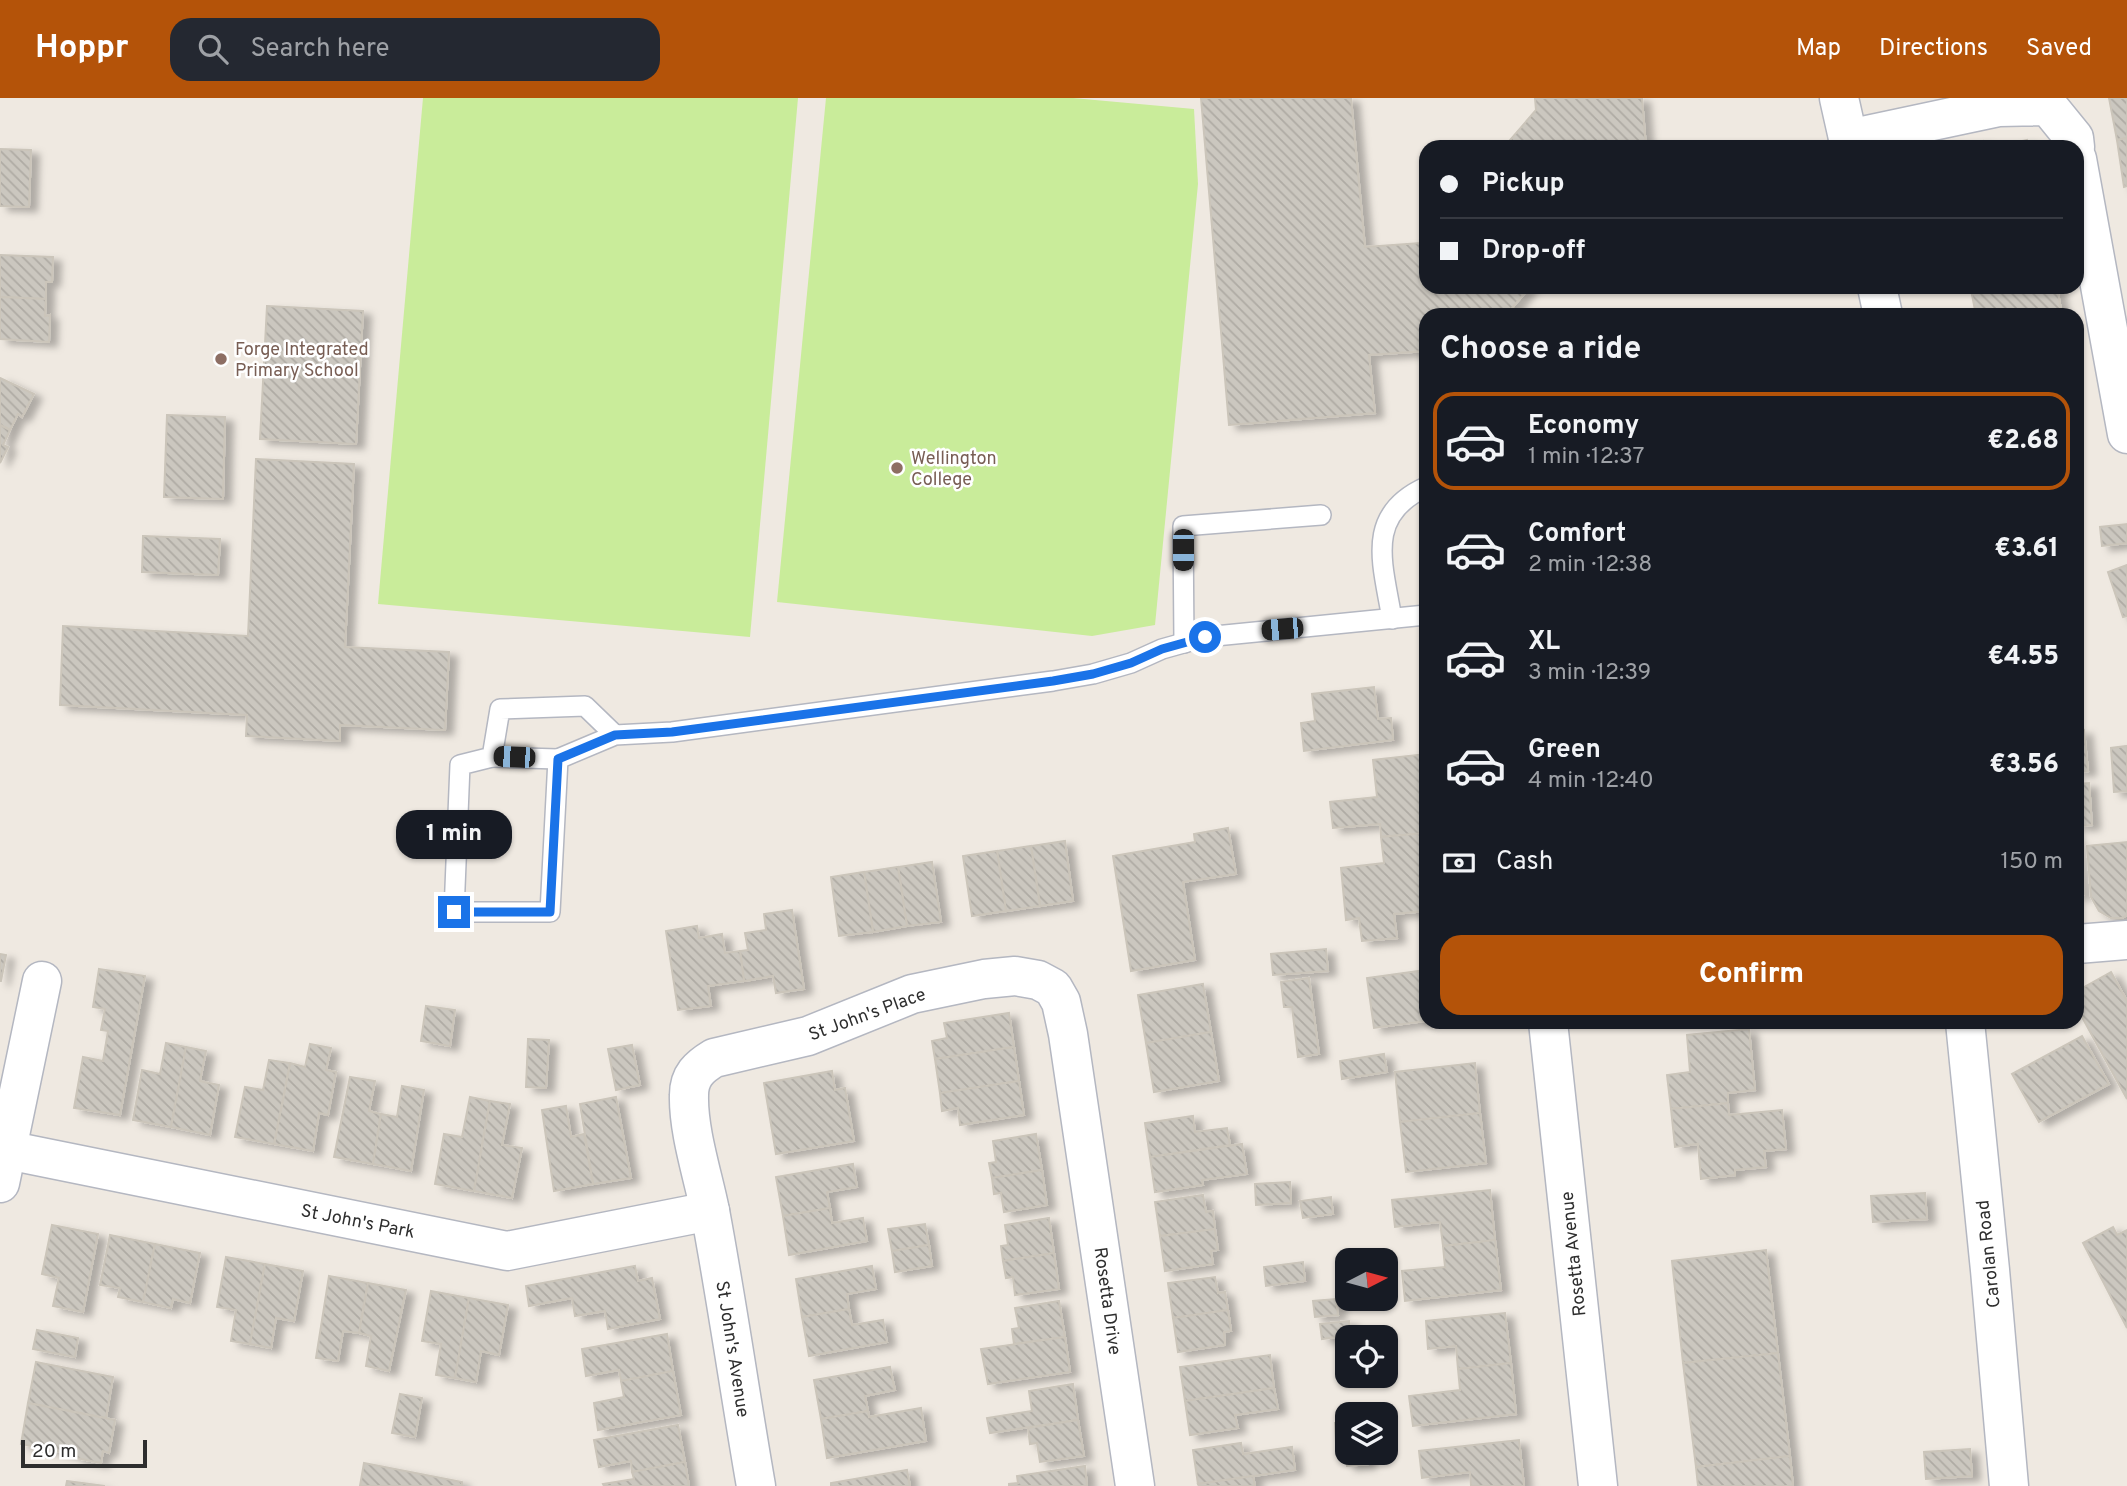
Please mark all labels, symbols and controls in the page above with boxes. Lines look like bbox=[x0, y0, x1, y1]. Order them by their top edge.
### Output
search box bbox=[170, 18, 660, 81]
text: Hoppr bbox=[35, 28, 128, 70]
icon: search bbox=[194, 30, 232, 68]
text: Search here bbox=[250, 33, 389, 66]
text: Map bbox=[1796, 34, 1841, 64]
text: Directions bbox=[1879, 34, 1988, 64]
text: Saved bbox=[2026, 34, 2092, 64]
text: Pickup bbox=[1482, 168, 1565, 201]
text: Drop-off bbox=[1482, 235, 1585, 268]
text: Choose a ride bbox=[1440, 330, 1641, 370]
place label: Forge Integrated Primary School bbox=[235, 339, 369, 383]
marker: Forge Integrated Primary School bbox=[213, 351, 229, 367]
icon: car bbox=[1444, 410, 1507, 473]
text: Economy bbox=[1528, 410, 1639, 443]
text: €2.68 bbox=[1987, 425, 2059, 458]
text: 1 min · 12:37 bbox=[1528, 443, 1645, 472]
place label: Wellington College bbox=[911, 448, 997, 492]
marker: Wellington College bbox=[889, 460, 905, 476]
icon: car bbox=[1444, 518, 1507, 581]
text: Comfort bbox=[1528, 518, 1626, 551]
car bbox=[1173, 529, 1194, 571]
text: €3.61 bbox=[1994, 533, 2059, 566]
text: 2 min · 12:38 bbox=[1528, 551, 1652, 580]
car bbox=[1261, 617, 1304, 641]
route start bbox=[1189, 621, 1221, 653]
icon: car bbox=[1444, 626, 1507, 689]
text: XL bbox=[1528, 626, 1560, 659]
text: €4.55 bbox=[1987, 641, 2059, 674]
text: 3 min · 12:39 bbox=[1528, 659, 1651, 688]
icon: car bbox=[1444, 734, 1507, 797]
text: Green bbox=[1528, 734, 1601, 767]
car bbox=[493, 746, 536, 768]
text: €3.56 bbox=[1989, 749, 2059, 782]
text: 4 min · 12:40 bbox=[1528, 767, 1654, 796]
callout: 1 min bbox=[396, 810, 512, 860]
text: 1 min bbox=[426, 820, 482, 849]
icon: cash bbox=[1440, 844, 1478, 882]
text: Cash bbox=[1496, 846, 1553, 879]
text: 150 m bbox=[2001, 848, 2063, 877]
route end bbox=[438, 896, 470, 928]
button: Confirm bbox=[1440, 935, 2063, 1015]
street label: St John's Place bbox=[806, 984, 929, 1047]
street label: Rosetta Avenue bbox=[1556, 1190, 1592, 1317]
street label: Carolan Road bbox=[1972, 1199, 2007, 1309]
street label: St John's Park bbox=[299, 1200, 417, 1245]
street label: Rosetta Drive bbox=[1088, 1246, 1125, 1357]
north arrow bbox=[1335, 1248, 1398, 1311]
map controls bbox=[1335, 1248, 1398, 1465]
street label: St John's Avenue bbox=[709, 1279, 754, 1419]
button: locate bbox=[1335, 1325, 1398, 1388]
button: layers bbox=[1335, 1402, 1398, 1465]
scale bar bbox=[21, 1437, 147, 1469]
text: 20 m bbox=[32, 1440, 76, 1464]

